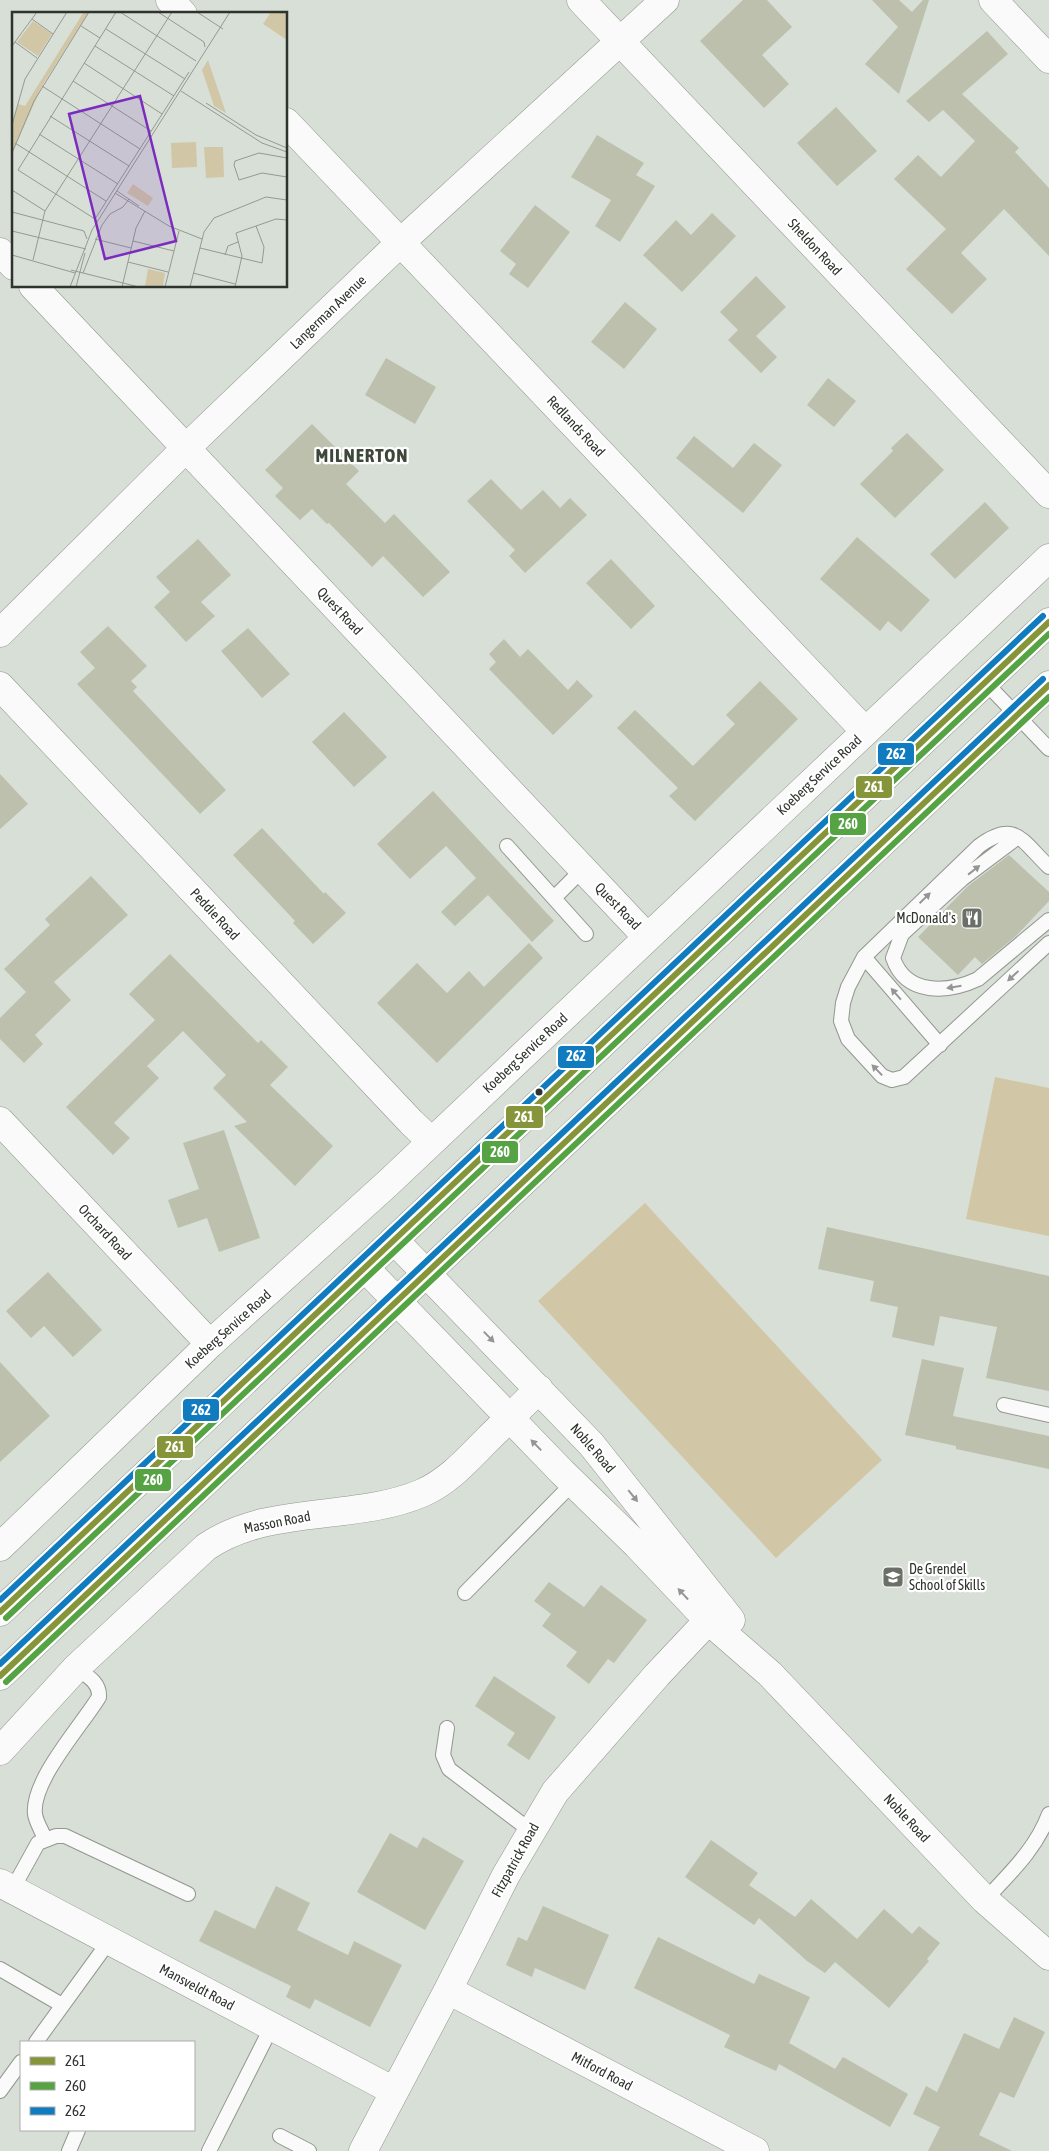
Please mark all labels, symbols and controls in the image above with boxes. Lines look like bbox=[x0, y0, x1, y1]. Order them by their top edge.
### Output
inset map bbox=[12, 12, 288, 288]
street label: Sheldon Road bbox=[785, 215, 845, 279]
street label: Langerman Avenue bbox=[287, 272, 369, 352]
street label: Redlands Road bbox=[544, 392, 608, 460]
district label: MILNERTON bbox=[316, 444, 409, 466]
street label: Quest Road bbox=[314, 584, 366, 638]
street label: Koeberg Service Road bbox=[773, 732, 865, 818]
line badge: 262 bbox=[877, 742, 915, 766]
text: 262 bbox=[886, 746, 906, 762]
line badge: 261 bbox=[855, 775, 893, 799]
text: 261 bbox=[864, 779, 884, 795]
line badge: 260 bbox=[829, 812, 867, 836]
text: 260 bbox=[838, 816, 858, 832]
one-way arrow bbox=[968, 864, 981, 875]
street label: Quest Road bbox=[592, 879, 644, 933]
street label: Peddie Road bbox=[187, 885, 243, 943]
one-way arrow bbox=[919, 892, 931, 904]
restaurant icon: McDonald's bbox=[960, 906, 984, 930]
place label: McDonald's bbox=[896, 910, 956, 926]
one-way arrow bbox=[1008, 970, 1020, 982]
one-way arrow bbox=[945, 984, 961, 992]
one-way arrow bbox=[891, 988, 902, 1001]
street label: Koeberg Service Road bbox=[479, 1010, 571, 1096]
line badge: 262 bbox=[557, 1045, 595, 1069]
text: 262 bbox=[566, 1048, 586, 1064]
one-way arrow bbox=[871, 1064, 883, 1076]
unlabelled marker bbox=[534, 1087, 544, 1097]
line badge: 261 bbox=[505, 1105, 544, 1129]
text: 261 bbox=[514, 1109, 534, 1125]
line badge: 260 bbox=[481, 1140, 519, 1164]
text: 260 bbox=[490, 1144, 510, 1160]
street label: Orchard Road bbox=[75, 1201, 135, 1263]
street label: Koeberg Service Road bbox=[182, 1286, 274, 1372]
one-way arrow bbox=[483, 1331, 495, 1343]
line badge: 262 bbox=[182, 1398, 220, 1422]
text: 262 bbox=[191, 1402, 211, 1418]
street label: Noble Road bbox=[567, 1420, 619, 1476]
line badge: 261 bbox=[156, 1435, 194, 1459]
text: 261 bbox=[165, 1439, 185, 1455]
one-way arrow bbox=[530, 1439, 542, 1451]
line badge: 260 bbox=[134, 1468, 172, 1492]
text: 260 bbox=[143, 1472, 163, 1488]
one-way arrow bbox=[627, 1489, 638, 1502]
street label: Masson Road bbox=[242, 1508, 312, 1536]
place label: De Grendel School of Skills bbox=[909, 1561, 985, 1593]
school or university icon: De Grendel School of Skills bbox=[881, 1565, 905, 1589]
one-way arrow bbox=[677, 1588, 689, 1600]
street label: Noble Road bbox=[881, 1791, 933, 1845]
street label: Fitzpatrick Road bbox=[488, 1820, 542, 1900]
street label: Mansveldt Road bbox=[157, 1961, 237, 2013]
legend bbox=[20, 2041, 195, 2131]
street label: Mitford Road bbox=[569, 2048, 635, 2094]
text: 261 bbox=[65, 2052, 86, 2069]
text: 260 bbox=[65, 2077, 86, 2094]
text: 262 bbox=[65, 2102, 86, 2119]

